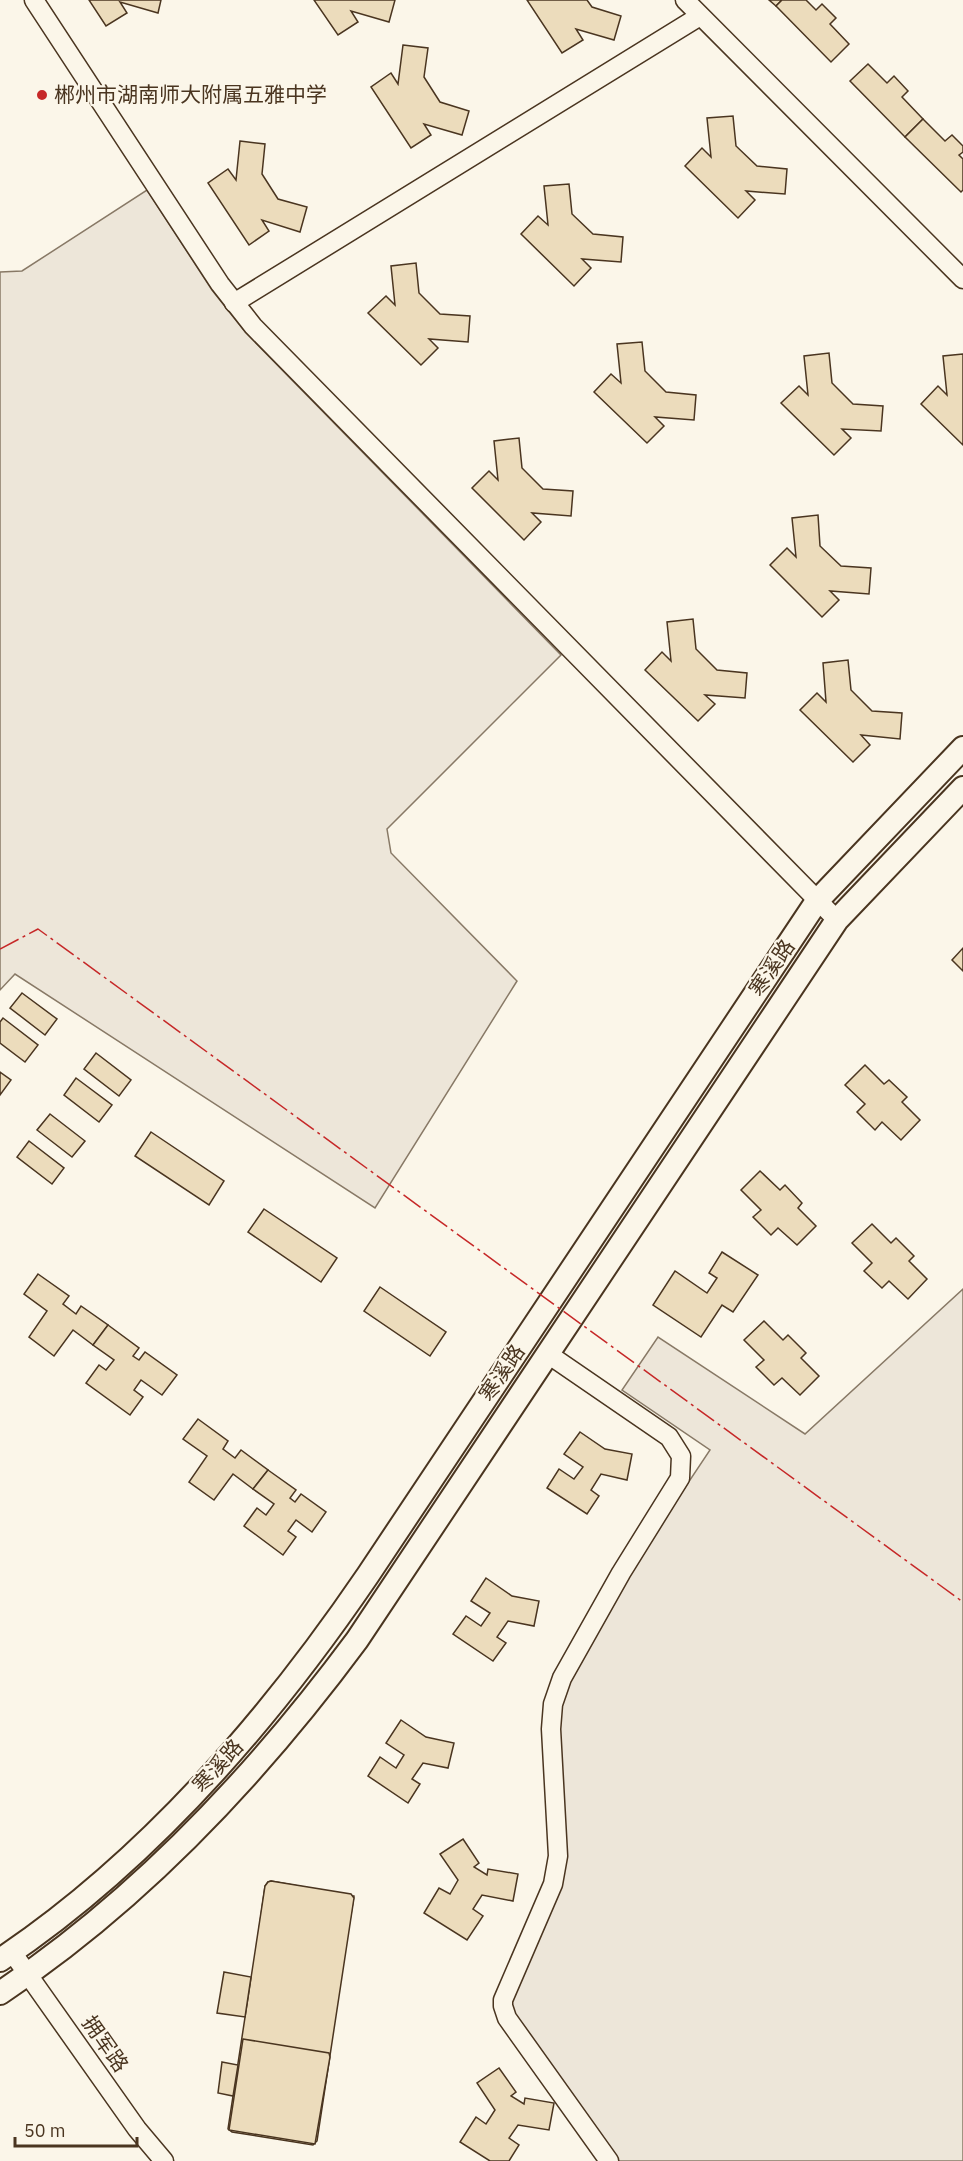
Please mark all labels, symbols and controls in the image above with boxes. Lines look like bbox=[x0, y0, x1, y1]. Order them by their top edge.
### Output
place label: 郴州市湖南师大附属五雅中学 bbox=[54, 80, 327, 108]
marker: 郴州市湖南师大附属五雅中学 bbox=[35, 88, 49, 102]
street label: 寒溪路 bbox=[742, 933, 800, 1001]
street label: 寒溪路 bbox=[472, 1338, 530, 1406]
street label: 寒溪路 bbox=[186, 1733, 249, 1798]
street label: 拥军路 bbox=[76, 2010, 135, 2077]
scale bar bbox=[15, 2110, 136, 2148]
text: 50 m bbox=[24, 2119, 66, 2142]

